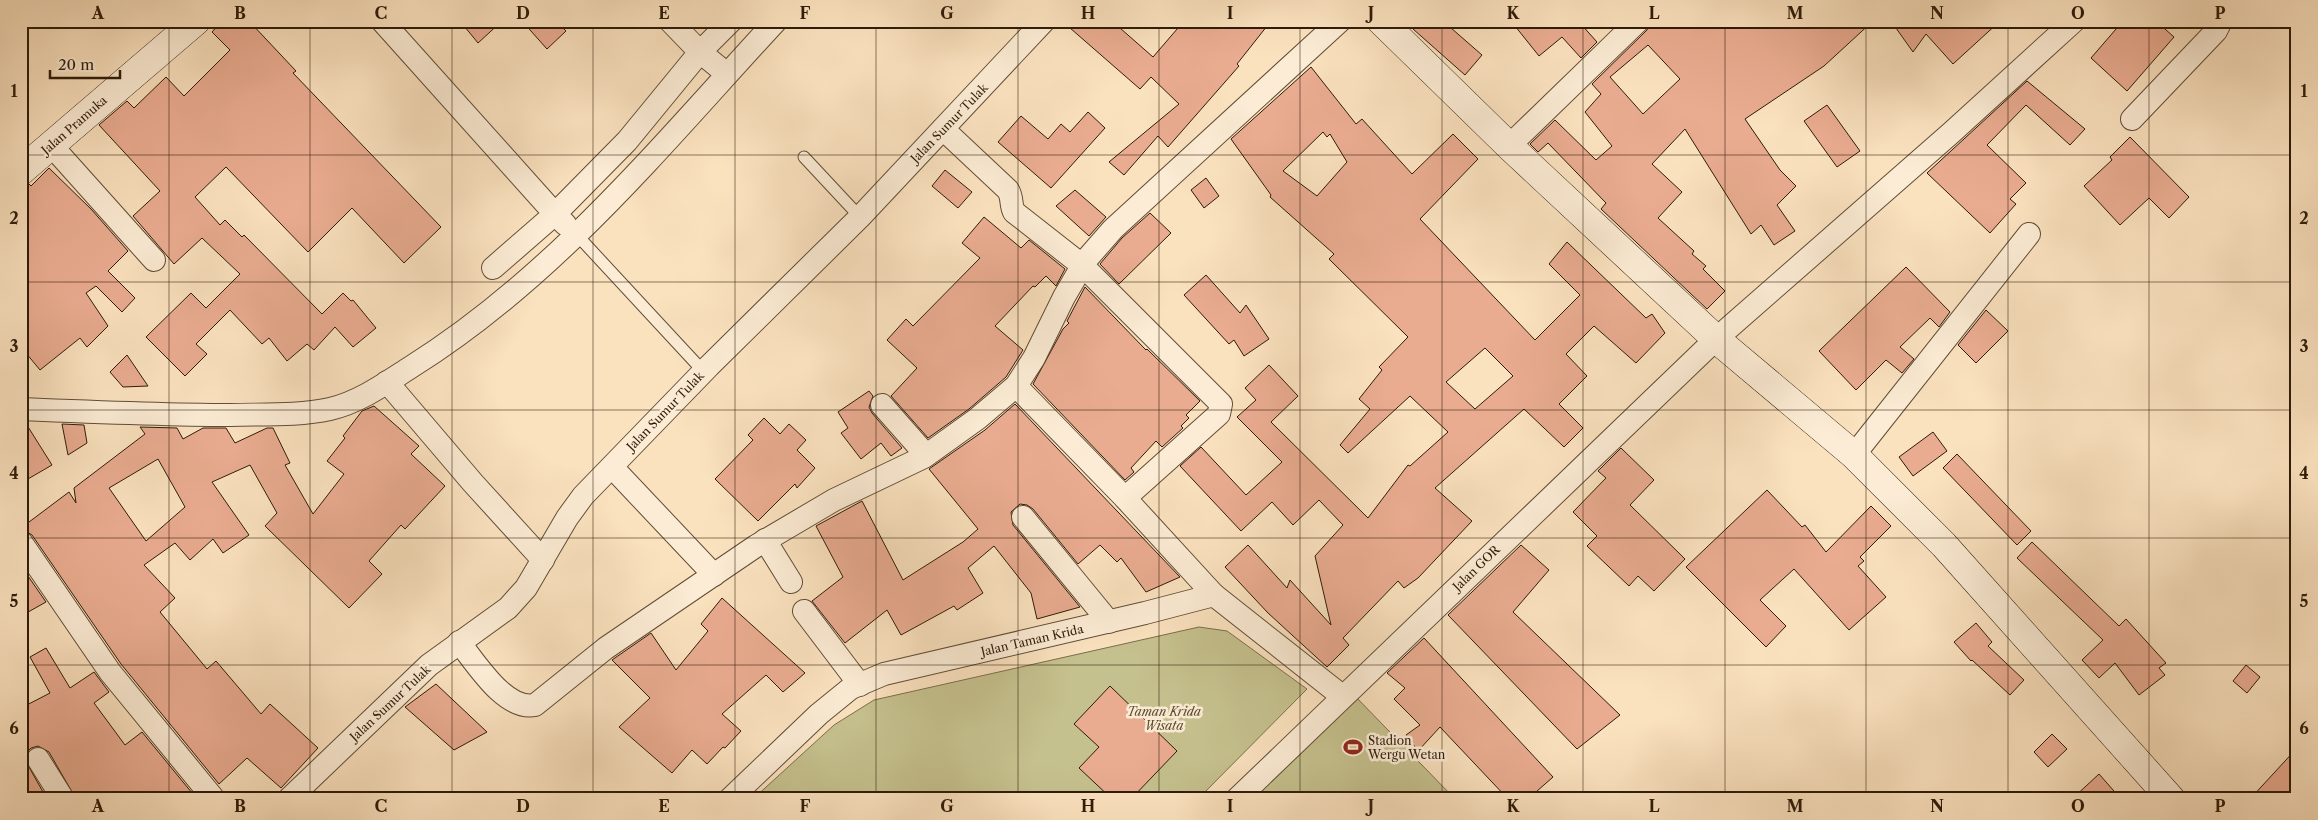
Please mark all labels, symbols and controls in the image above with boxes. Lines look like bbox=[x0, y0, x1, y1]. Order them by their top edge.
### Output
text: A bbox=[91, 3, 105, 23]
text: B bbox=[234, 3, 246, 23]
text: C bbox=[375, 3, 387, 23]
text: D bbox=[516, 3, 530, 23]
text: E bbox=[658, 3, 670, 23]
text: F bbox=[800, 3, 811, 23]
text: G bbox=[940, 3, 954, 23]
text: H bbox=[1081, 3, 1095, 23]
text: I bbox=[1227, 3, 1234, 23]
text: J bbox=[1365, 3, 1374, 23]
text: K bbox=[1507, 3, 1521, 23]
text: L bbox=[1648, 3, 1660, 23]
text: M bbox=[1787, 3, 1804, 23]
text: N bbox=[1930, 3, 1944, 23]
text: O bbox=[2071, 3, 2085, 23]
text: P bbox=[2215, 3, 2226, 23]
scale bar bbox=[50, 48, 120, 80]
text: 20 m bbox=[58, 55, 94, 74]
street label: Jalan Sumur Tulak bbox=[906, 79, 991, 167]
text: 1 bbox=[10, 81, 18, 101]
text: 1 bbox=[2300, 81, 2308, 101]
street label: Jalan Pramuka bbox=[37, 92, 110, 159]
text: 2 bbox=[9, 208, 19, 228]
text: 2 bbox=[2299, 208, 2309, 228]
text: 3 bbox=[9, 336, 19, 356]
text: 3 bbox=[2299, 336, 2309, 356]
street label: Jalan Sumur Tulak bbox=[622, 367, 707, 455]
text: 4 bbox=[9, 463, 19, 483]
text: 4 bbox=[2299, 463, 2309, 483]
street label: Jalan GOR bbox=[1448, 541, 1503, 595]
text: 5 bbox=[10, 591, 19, 611]
text: 5 bbox=[2300, 591, 2309, 611]
street label: Jalan Taman Krida bbox=[977, 621, 1085, 660]
street label: Jalan Sumur Tulak bbox=[345, 661, 434, 746]
park label: Taman Krida Wisata bbox=[1127, 704, 1201, 733]
text: 6 bbox=[9, 718, 19, 738]
text: 6 bbox=[2299, 718, 2309, 738]
place label: Stadion Wergu Wetan bbox=[1367, 733, 1446, 762]
sports icon: Stadion Wergu Wetan bbox=[1342, 736, 1364, 758]
text: A bbox=[91, 796, 105, 816]
text: B bbox=[234, 796, 246, 816]
text: C bbox=[375, 796, 387, 816]
text: D bbox=[516, 796, 530, 816]
text: E bbox=[658, 796, 670, 816]
text: F bbox=[800, 796, 811, 816]
text: G bbox=[940, 796, 954, 816]
text: H bbox=[1081, 796, 1095, 816]
text: I bbox=[1227, 796, 1234, 816]
text: J bbox=[1365, 796, 1374, 816]
text: K bbox=[1507, 796, 1521, 816]
text: L bbox=[1648, 796, 1660, 816]
text: M bbox=[1787, 796, 1804, 816]
text: N bbox=[1930, 796, 1944, 816]
text: O bbox=[2071, 796, 2085, 816]
text: P bbox=[2215, 796, 2226, 816]

